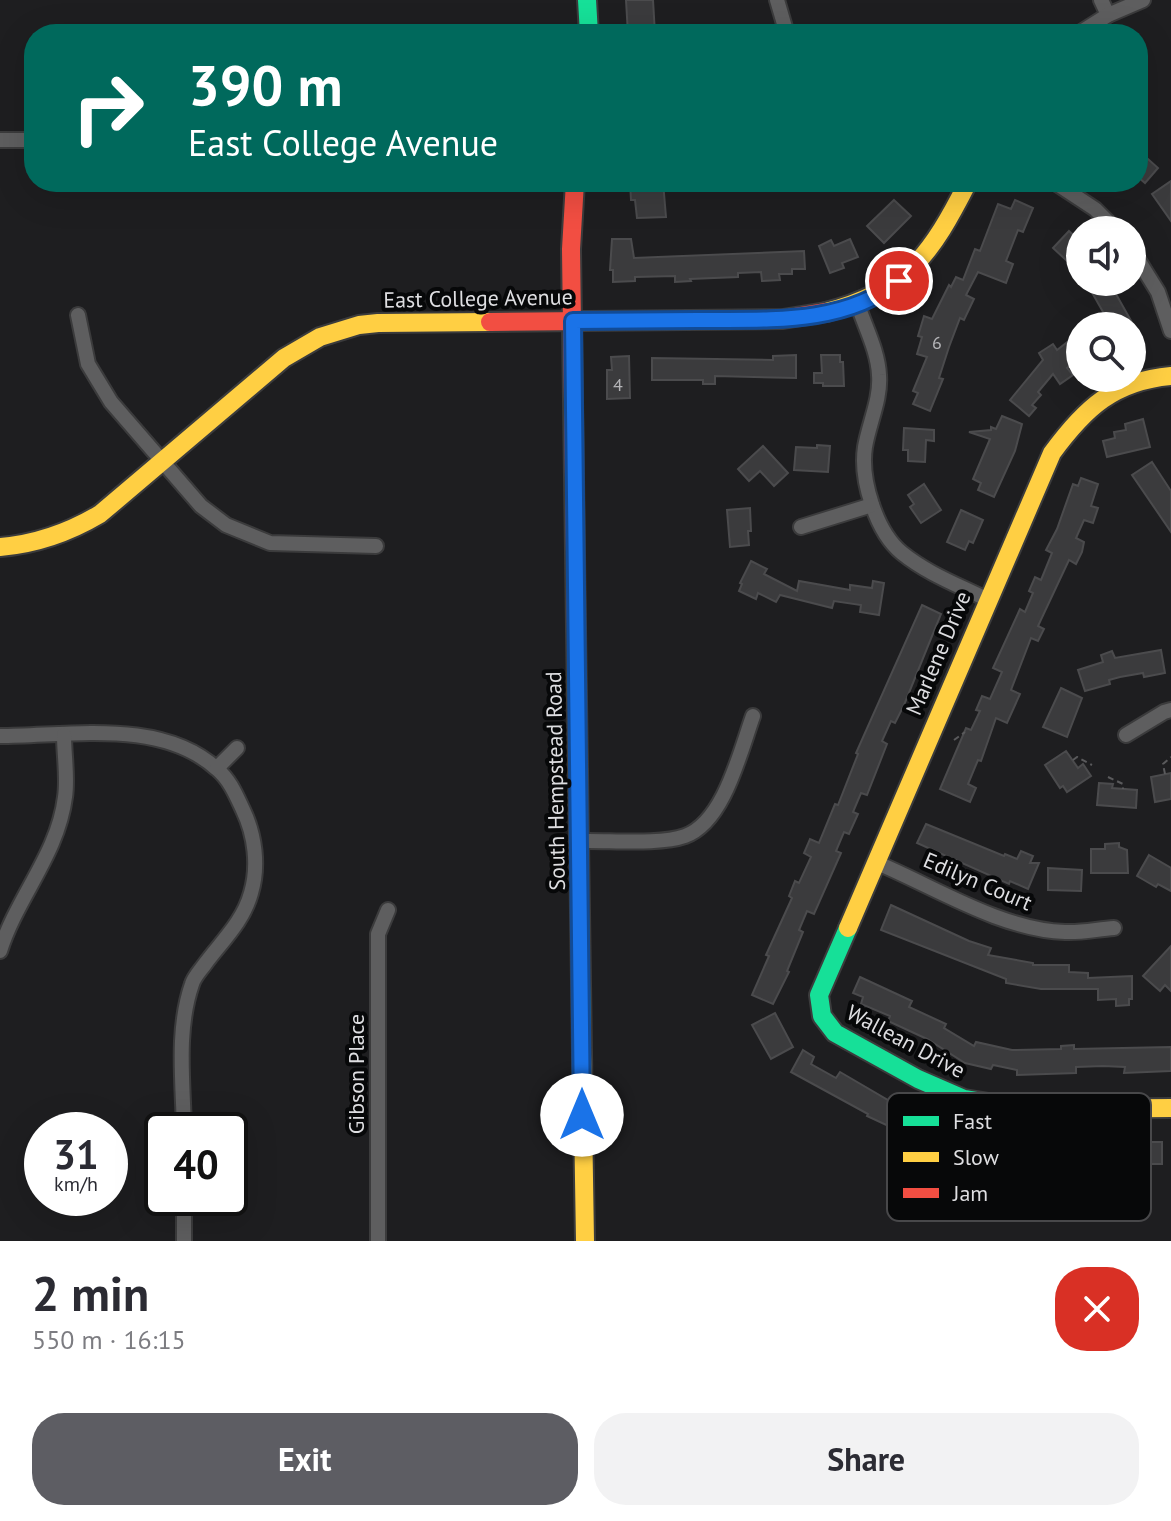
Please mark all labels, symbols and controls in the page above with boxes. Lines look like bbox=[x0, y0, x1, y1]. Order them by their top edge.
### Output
text: 390 m bbox=[188, 49, 343, 121]
icon: right bbox=[56, 56, 160, 160]
text: East College Avenue bbox=[188, 119, 498, 166]
map controls bbox=[1066, 216, 1146, 392]
button: sound bbox=[1066, 216, 1146, 296]
pin bbox=[865, 247, 933, 315]
icon: arrive bbox=[877, 259, 921, 303]
street label: East College Avenue bbox=[383, 282, 573, 314]
button: search bbox=[1066, 312, 1146, 392]
house number: 6 bbox=[932, 331, 942, 354]
house number: 4 bbox=[613, 373, 623, 396]
street label: Marlene Drive bbox=[899, 587, 977, 719]
street label: South Hempstead Road bbox=[539, 671, 571, 891]
street label: Edilyn Court bbox=[920, 846, 1037, 917]
street label: Wallean Drive bbox=[842, 998, 970, 1084]
street label: Gibson Place bbox=[342, 1014, 370, 1134]
position arrow bbox=[540, 1073, 624, 1157]
legend bbox=[887, 1093, 1151, 1221]
text: Fast bbox=[953, 1107, 993, 1135]
speed limit sign: 40 bbox=[144, 1112, 248, 1216]
text: 31 bbox=[53, 1128, 99, 1180]
text: Slow bbox=[953, 1143, 999, 1171]
text: km/h bbox=[54, 1171, 98, 1197]
text: Jam bbox=[952, 1179, 988, 1207]
text: 2 min bbox=[32, 1262, 149, 1324]
button: close bbox=[1055, 1267, 1139, 1351]
text: 550 m · 16:15 bbox=[32, 1323, 186, 1356]
button: Exit bbox=[32, 1413, 578, 1505]
button: Share bbox=[594, 1413, 1139, 1505]

